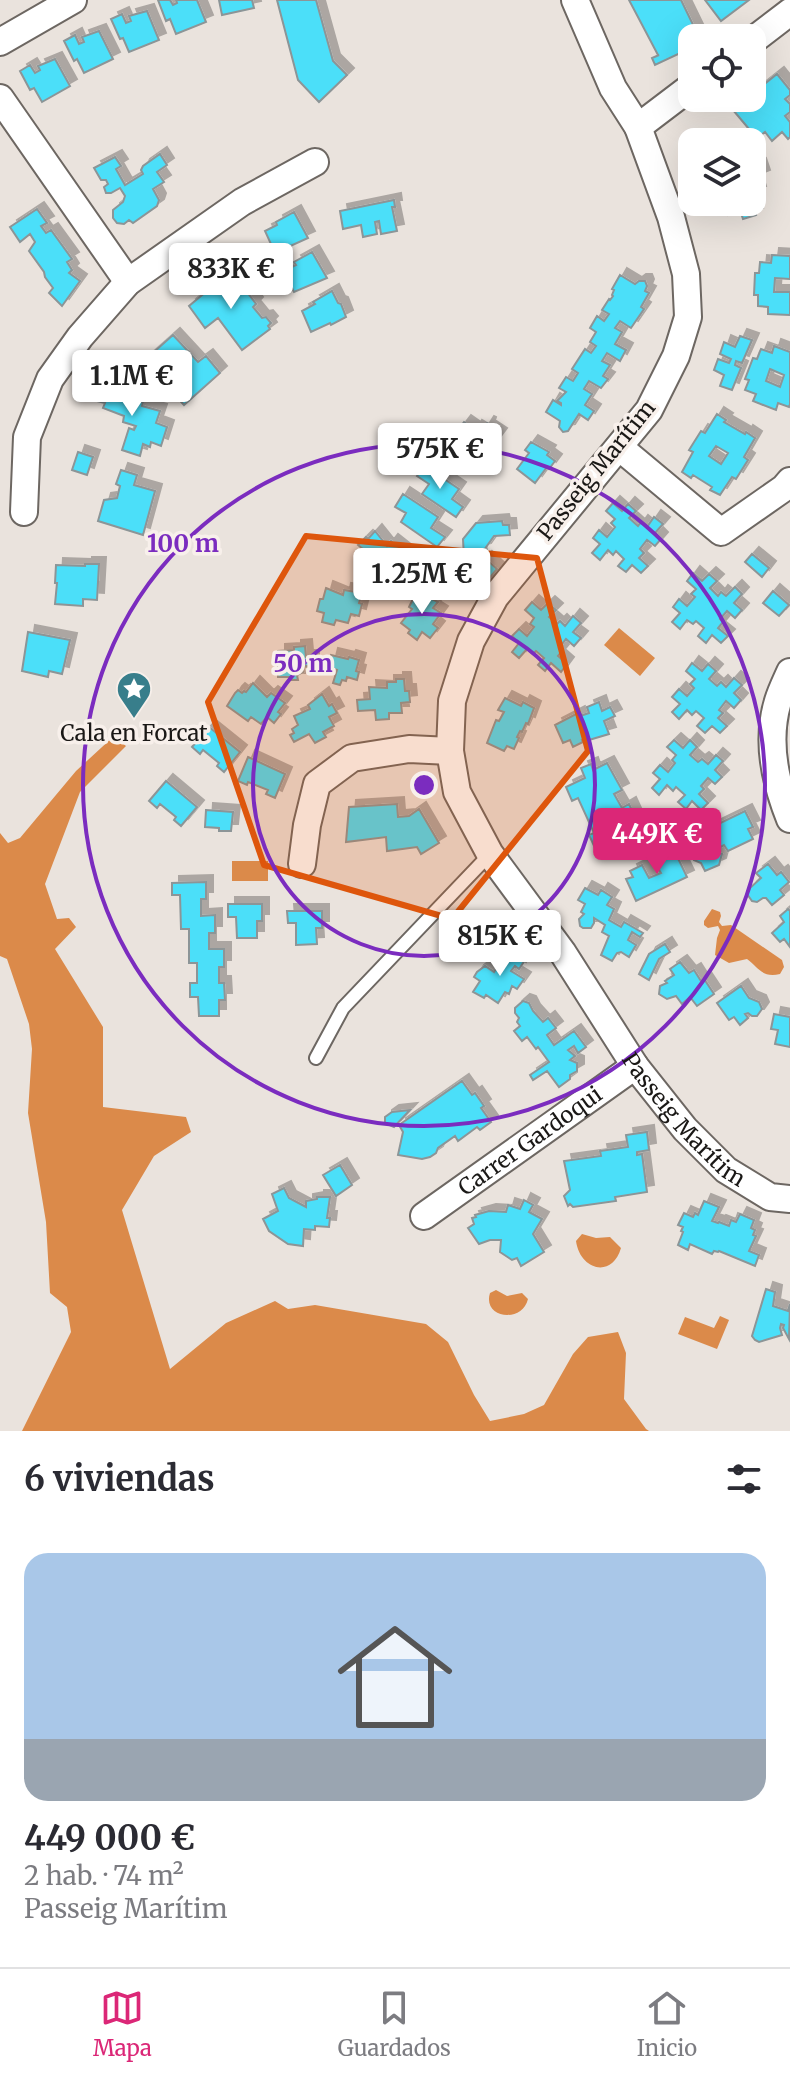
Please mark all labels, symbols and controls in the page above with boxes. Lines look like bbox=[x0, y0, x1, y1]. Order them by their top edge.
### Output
map controls bbox=[678, 24, 766, 216]
button: locate bbox=[678, 24, 766, 112]
button: layers bbox=[678, 128, 766, 216]
pin: 833K € bbox=[166, 243, 296, 311]
text: 833K € bbox=[187, 252, 275, 285]
pin: 1.1M € bbox=[67, 350, 197, 418]
text: 1.1M € bbox=[90, 359, 174, 392]
street label: Passeig Marítim bbox=[531, 394, 661, 546]
pin: 575K € bbox=[375, 423, 505, 491]
text: 575K € bbox=[396, 432, 484, 465]
text: 100 m bbox=[147, 528, 219, 559]
pin: 1.25M € bbox=[348, 548, 496, 616]
text: 1.25M € bbox=[371, 557, 473, 590]
text: 50 m bbox=[273, 648, 333, 679]
place icon: Cala en Forcat bbox=[115, 670, 153, 720]
place label: Cala en Forcat bbox=[60, 719, 208, 747]
centre of rings bbox=[410, 771, 438, 799]
pin: 449K € bbox=[592, 808, 722, 876]
text: 449K € bbox=[611, 817, 703, 850]
pin: 815K € bbox=[435, 910, 565, 978]
text: 815K € bbox=[457, 919, 543, 952]
street label: Passeig Marítim bbox=[616, 1047, 751, 1193]
street label: Carrer Gardoqui bbox=[453, 1080, 607, 1201]
icon: filters bbox=[722, 1457, 766, 1501]
text: 6 viviendas bbox=[24, 1458, 215, 1500]
icon: home bbox=[323, 1605, 467, 1749]
text: 449 000 € bbox=[24, 1817, 195, 1859]
text: 2 hab. · 74 m² bbox=[24, 1859, 184, 1892]
text: Passeig Marítim bbox=[24, 1892, 227, 1925]
tab: Mapa bbox=[93, 1986, 152, 2062]
tab: Guardados bbox=[338, 1986, 451, 2062]
tab: Inicio bbox=[637, 1986, 697, 2062]

